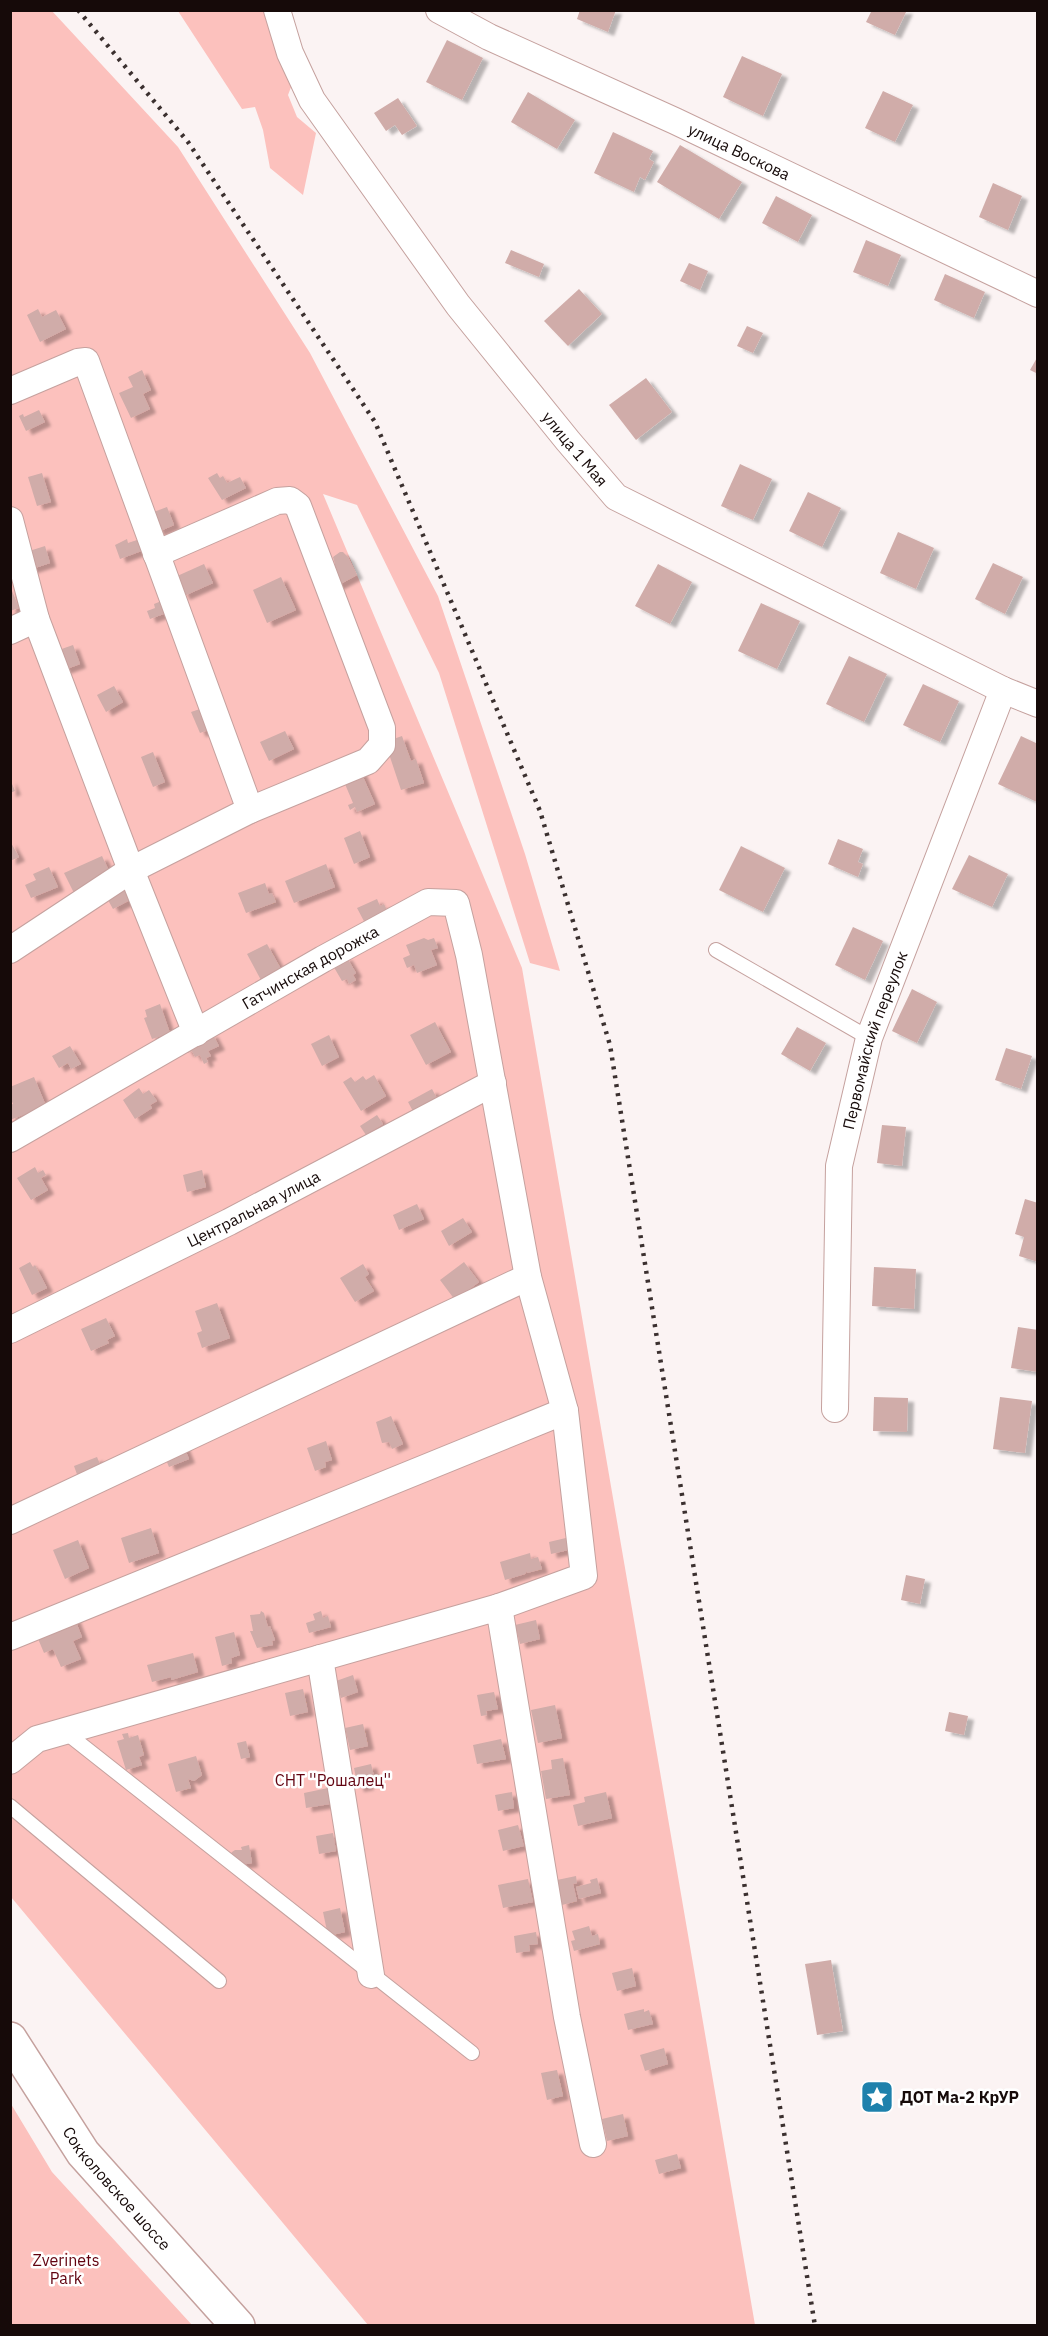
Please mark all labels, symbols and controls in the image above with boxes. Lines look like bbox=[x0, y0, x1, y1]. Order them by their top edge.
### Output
street label: улица Воскова bbox=[685, 119, 794, 185]
street label: улица 1 Мая bbox=[538, 407, 612, 490]
street label: Гатчинская дорожка bbox=[238, 921, 382, 1013]
street label: Первомайский переулок bbox=[838, 948, 912, 1131]
street label: Центральная улица bbox=[183, 1166, 324, 1251]
park label: СНТ ''Рошалец'' bbox=[275, 1770, 391, 1790]
place icon: ДОТ Ма-2 КрУР bbox=[859, 2079, 895, 2115]
place label: ДОТ Ма-2 КрУР bbox=[900, 2087, 1019, 2107]
street label: Сокколовское шоссе bbox=[59, 2123, 175, 2254]
park label: Zverinets Park bbox=[33, 2250, 99, 2288]

